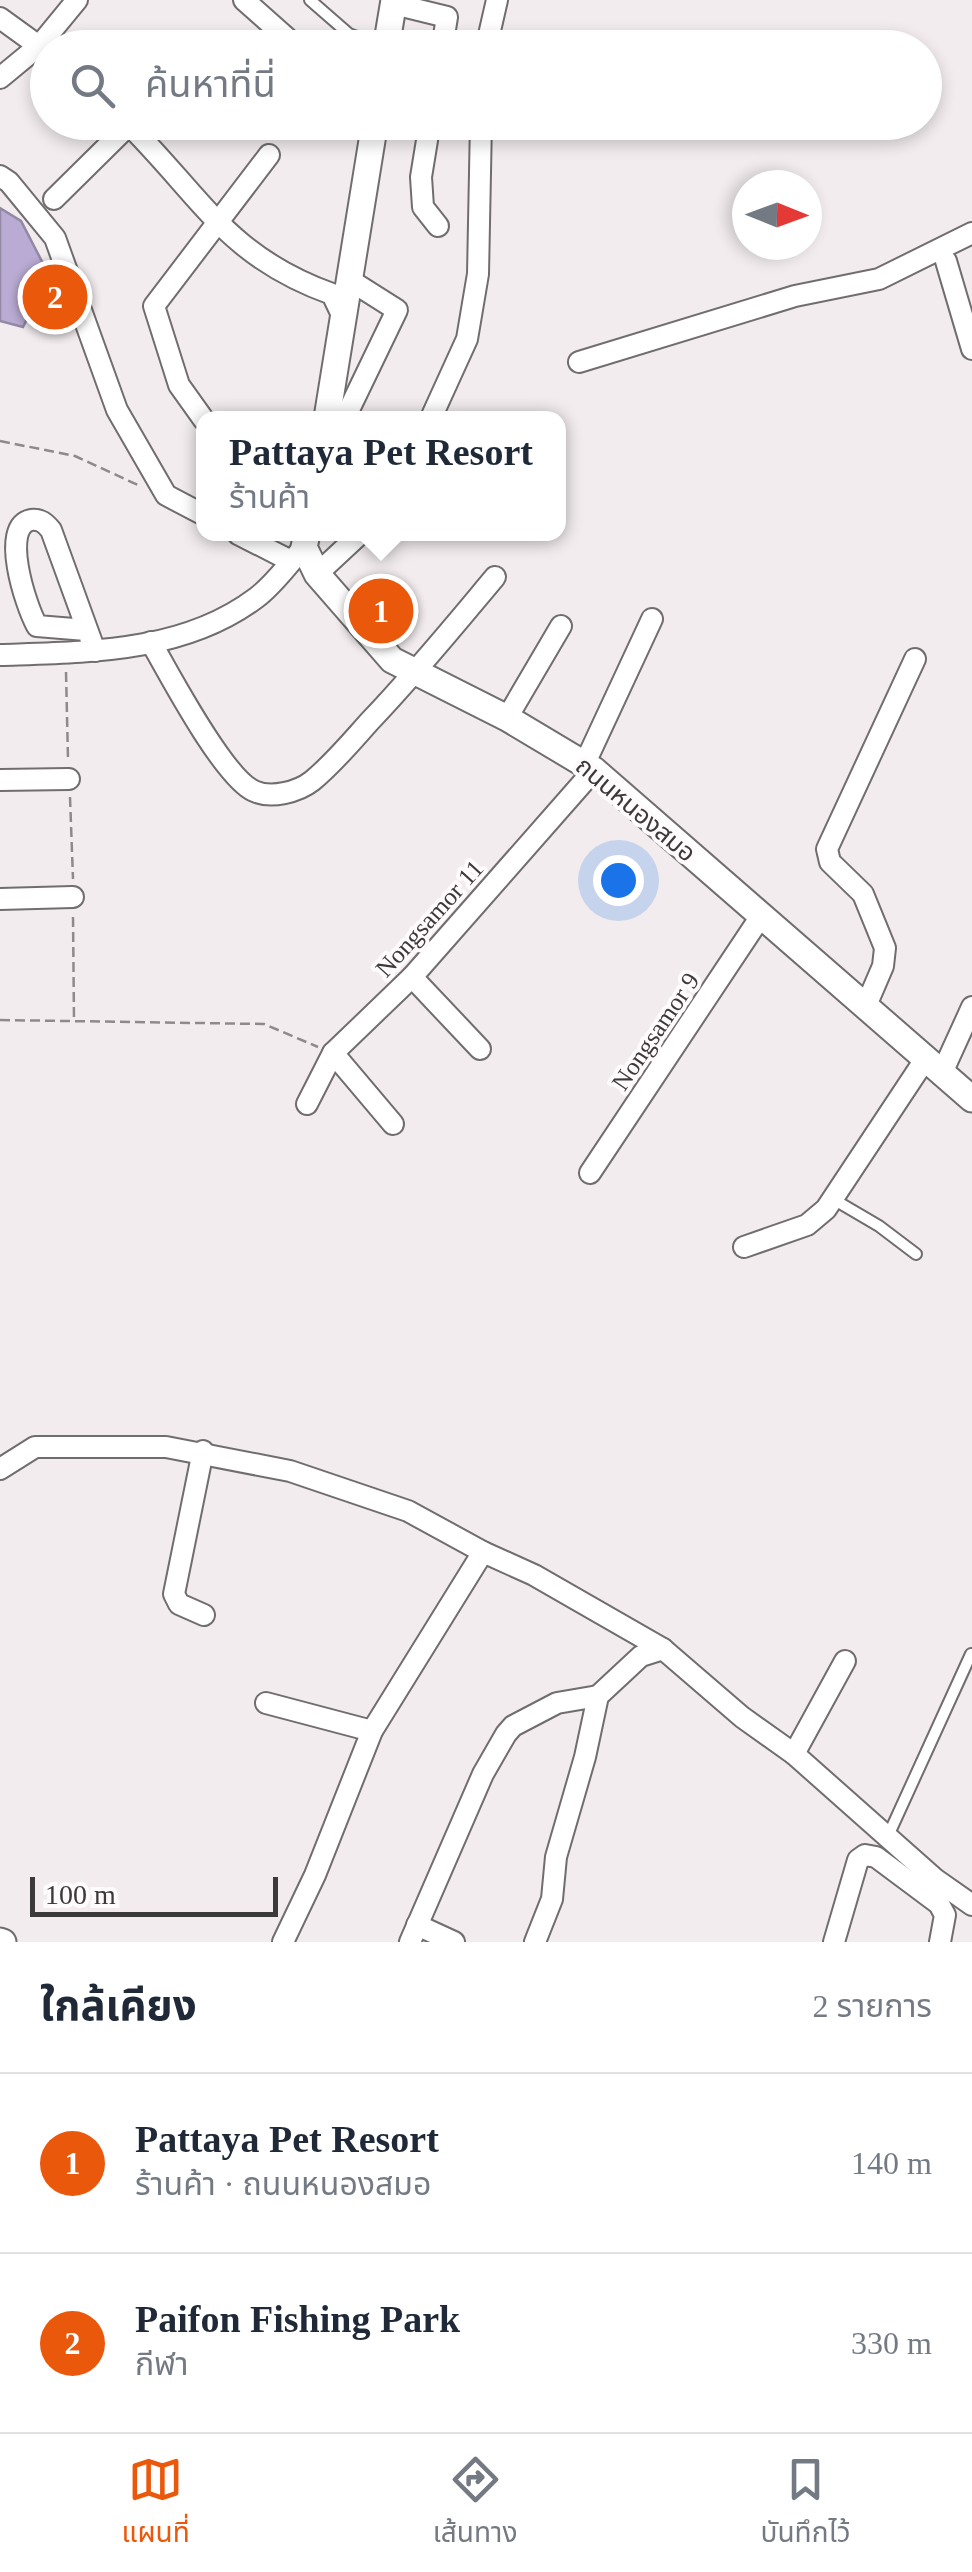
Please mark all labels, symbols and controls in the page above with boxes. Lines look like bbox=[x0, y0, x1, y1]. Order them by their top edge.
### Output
search box bbox=[30, 30, 942, 140]
icon: search bbox=[65, 58, 120, 113]
text: ค้นหาที่นี่ bbox=[145, 63, 276, 105]
north arrow bbox=[732, 170, 822, 260]
pin: 2 bbox=[22, 260, 88, 334]
popup bbox=[196, 411, 566, 541]
text: Pattaya Pet Resort bbox=[229, 431, 533, 473]
text: ร้านค้า bbox=[229, 479, 310, 515]
pin: 1 bbox=[348, 574, 414, 648]
street label: ถนนหนองสมอ bbox=[571, 752, 701, 867]
street label: Nongsamor 11 bbox=[370, 855, 489, 982]
your location bbox=[593, 855, 644, 906]
street label: Nongsamor 9 bbox=[606, 968, 704, 1095]
scale bar bbox=[30, 1872, 278, 1916]
text: 100 m bbox=[45, 1879, 116, 1910]
text: ใกล้เคียง bbox=[40, 1983, 197, 2029]
text: 2 รายการ bbox=[813, 1988, 932, 2024]
text: Pattaya Pet Resort bbox=[135, 2118, 439, 2160]
text: 1 bbox=[65, 2145, 81, 2181]
text: 140 m bbox=[851, 2145, 932, 2181]
text: ร้านค้า · ถนนหนองสมอ bbox=[135, 2166, 431, 2202]
text: Paifon Fishing Park bbox=[135, 2298, 460, 2340]
text: 2 bbox=[65, 2325, 81, 2361]
text: 330 m bbox=[851, 2325, 932, 2361]
text: กีฬา bbox=[135, 2346, 189, 2382]
tab: แผนที่ bbox=[122, 2452, 190, 2555]
tab: เส้นทาง bbox=[433, 2452, 517, 2555]
tab: บันทึกไว้ bbox=[761, 2452, 850, 2555]

